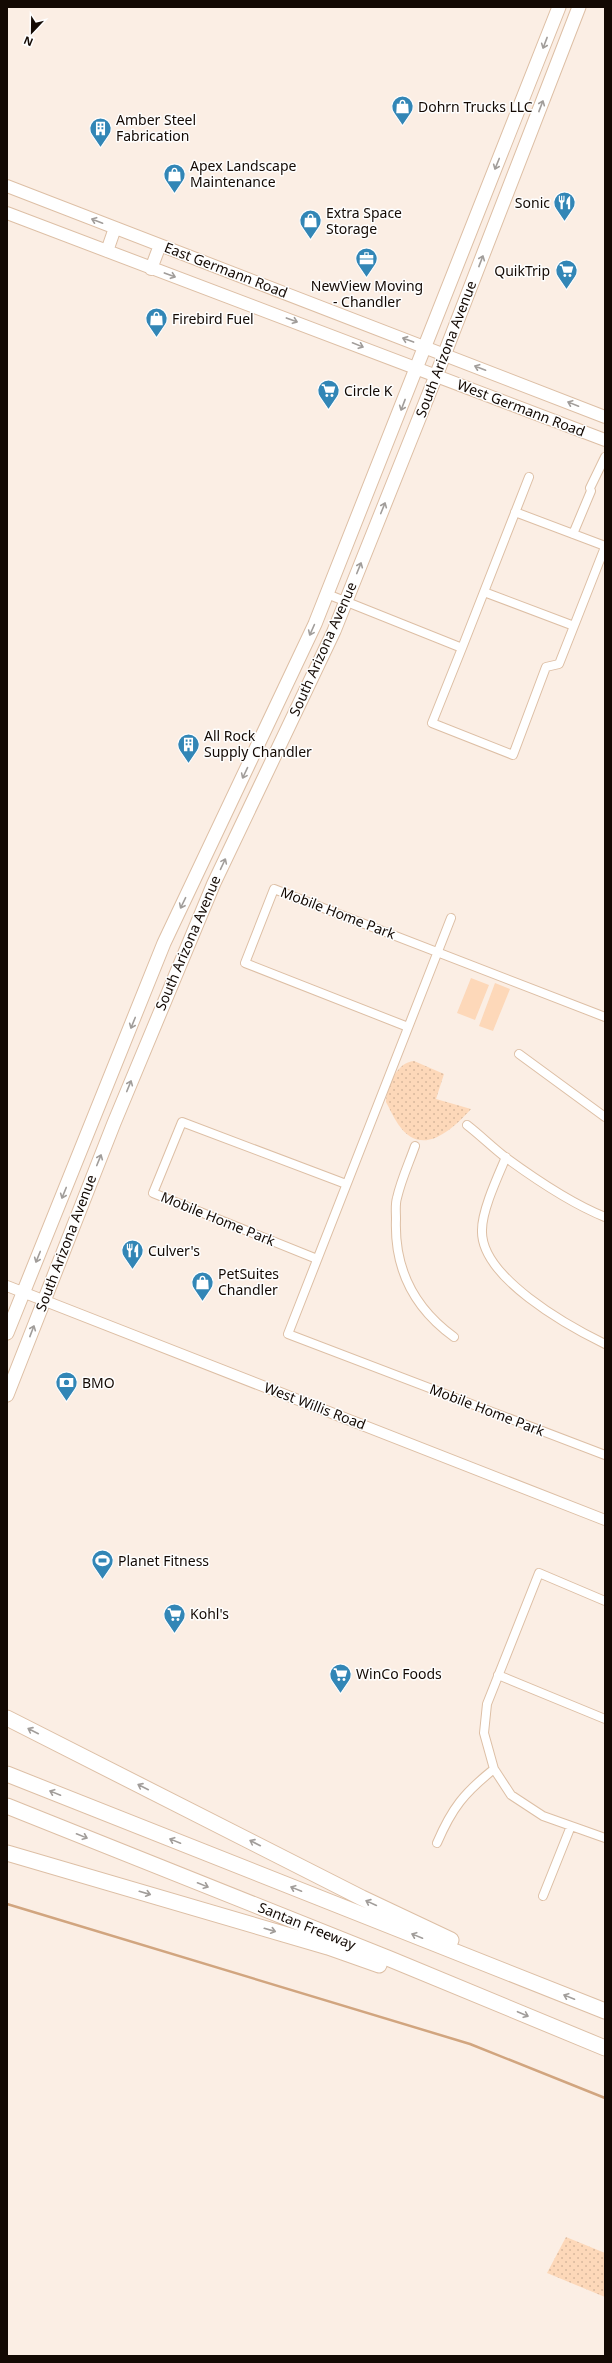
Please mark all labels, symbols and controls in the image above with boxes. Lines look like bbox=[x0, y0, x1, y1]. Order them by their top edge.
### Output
north arrow bbox=[12, 12, 52, 52]
text: N bbox=[21, 33, 35, 50]
one-way arrow bbox=[541, 37, 548, 49]
shop icon: Dohrn Trucks LLC bbox=[389, 94, 415, 127]
place label: Dohrn Trucks LLC bbox=[418, 97, 533, 116]
one-way arrow bbox=[537, 101, 545, 113]
place label: Amber Steel Fabrication bbox=[116, 110, 196, 145]
building icon: Amber Steel Fabrication bbox=[87, 115, 113, 148]
place label: Apex Landscape Maintenance bbox=[190, 156, 297, 191]
one-way arrow bbox=[493, 158, 501, 170]
shop icon: Apex Landscape Maintenance bbox=[162, 161, 188, 194]
restaurant icon: Sonic bbox=[552, 190, 578, 223]
place label: Sonic bbox=[515, 193, 550, 212]
place label: Extra Space Storage bbox=[326, 203, 402, 238]
shop icon: Extra Space Storage bbox=[298, 208, 324, 241]
one-way arrow bbox=[92, 217, 104, 225]
street label: East Germann Road bbox=[162, 237, 290, 302]
office icon: NewView Moving - Chandler bbox=[354, 245, 380, 278]
one-way arrow bbox=[477, 255, 485, 267]
supermarket icon: QuikTrip bbox=[553, 258, 579, 291]
place label: QuikTrip bbox=[494, 261, 550, 280]
one-way arrow bbox=[163, 272, 175, 280]
place label: NewView Moving - Chandler bbox=[311, 276, 423, 311]
street label: South Arizona Avenue bbox=[411, 278, 480, 420]
shop icon: Firebird Fuel bbox=[143, 306, 169, 339]
place label: Firebird Fuel bbox=[172, 309, 254, 328]
one-way arrow bbox=[285, 317, 297, 325]
one-way arrow bbox=[403, 335, 415, 343]
one-way arrow bbox=[351, 341, 363, 349]
one-way arrow bbox=[475, 363, 487, 371]
street label: West Germann Road bbox=[455, 374, 588, 441]
supermarket icon: Circle K bbox=[316, 378, 342, 411]
place label: Circle K bbox=[344, 381, 393, 400]
one-way arrow bbox=[398, 398, 406, 410]
one-way arrow bbox=[567, 400, 579, 407]
one-way arrow bbox=[380, 503, 388, 515]
one-way arrow bbox=[356, 562, 364, 574]
street label: South Arizona Avenue bbox=[284, 579, 361, 719]
one-way arrow bbox=[308, 624, 316, 636]
place label: All Rock Supply Chandler bbox=[204, 726, 312, 761]
building icon: All Rock Supply Chandler bbox=[175, 731, 201, 764]
one-way arrow bbox=[241, 766, 248, 778]
one-way arrow bbox=[220, 858, 227, 870]
street label: South Arizona Avenue bbox=[150, 872, 225, 1013]
street label: Mobile Home Park bbox=[278, 882, 399, 943]
one-way arrow bbox=[179, 896, 186, 908]
one-way arrow bbox=[128, 1016, 136, 1028]
one-way arrow bbox=[125, 1081, 133, 1093]
one-way arrow bbox=[96, 1154, 104, 1166]
street label: South Arizona Avenue bbox=[31, 1172, 100, 1314]
one-way arrow bbox=[60, 1186, 67, 1198]
street label: Mobile Home Park bbox=[158, 1187, 279, 1250]
restaurant icon: Culver's bbox=[119, 1238, 145, 1271]
place label: Culver's bbox=[148, 1241, 200, 1260]
one-way arrow bbox=[34, 1250, 42, 1262]
place label: PetSuites Chandler bbox=[218, 1264, 279, 1299]
shop icon: PetSuites Chandler bbox=[189, 1269, 215, 1302]
one-way arrow bbox=[28, 1326, 36, 1338]
bank icon: BMO bbox=[54, 1370, 80, 1403]
place label: BMO bbox=[82, 1373, 115, 1392]
street label: West Willis Road bbox=[262, 1377, 369, 1434]
street label: Mobile Home Park bbox=[427, 1379, 548, 1440]
sports icon: Planet Fitness bbox=[90, 1548, 116, 1581]
place label: Planet Fitness bbox=[118, 1551, 209, 1570]
supermarket icon: Kohl's bbox=[161, 1601, 187, 1634]
place label: Kohl's bbox=[190, 1604, 229, 1623]
supermarket icon: WinCo Foods bbox=[328, 1661, 354, 1694]
place label: WinCo Foods bbox=[356, 1664, 442, 1683]
one-way arrow bbox=[27, 1727, 39, 1734]
one-way arrow bbox=[138, 1783, 150, 1790]
one-way arrow bbox=[49, 1788, 61, 1796]
one-way arrow bbox=[76, 1833, 88, 1841]
one-way arrow bbox=[170, 1836, 182, 1844]
one-way arrow bbox=[250, 1839, 262, 1847]
one-way arrow bbox=[197, 1881, 209, 1889]
one-way arrow bbox=[291, 1884, 303, 1892]
one-way arrow bbox=[138, 1890, 151, 1897]
street label: Santan Freeway bbox=[256, 1897, 360, 1954]
one-way arrow bbox=[365, 1899, 377, 1906]
one-way arrow bbox=[263, 1927, 276, 1934]
one-way arrow bbox=[412, 1932, 424, 1940]
one-way arrow bbox=[563, 1992, 575, 2000]
one-way arrow bbox=[517, 2011, 529, 2018]

